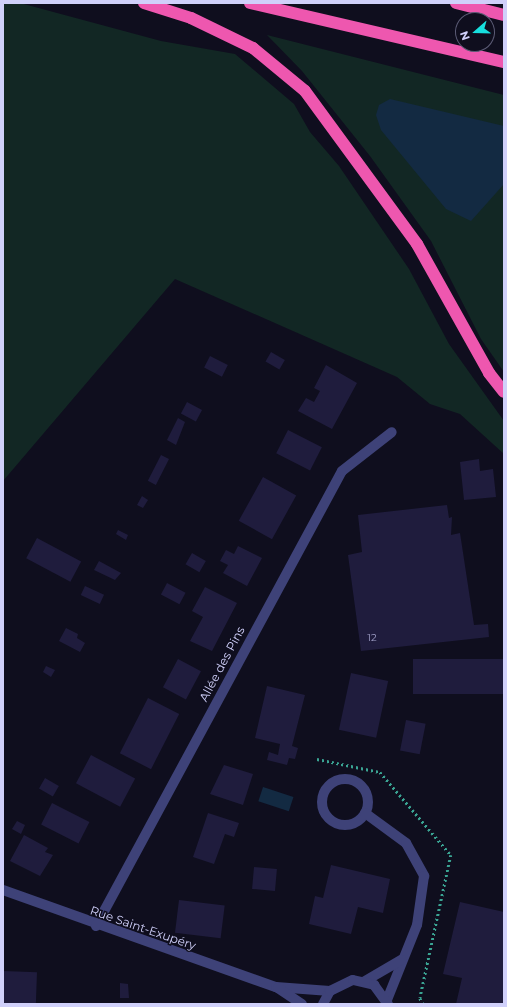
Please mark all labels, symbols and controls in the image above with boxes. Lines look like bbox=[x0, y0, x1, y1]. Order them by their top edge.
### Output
north arrow bbox=[455, 12, 495, 52]
text: N bbox=[457, 29, 473, 42]
street label: Allée des Pins bbox=[196, 624, 248, 704]
house number: 12 bbox=[367, 632, 377, 644]
street label: Rue Saint-Exupéry bbox=[88, 903, 198, 953]

